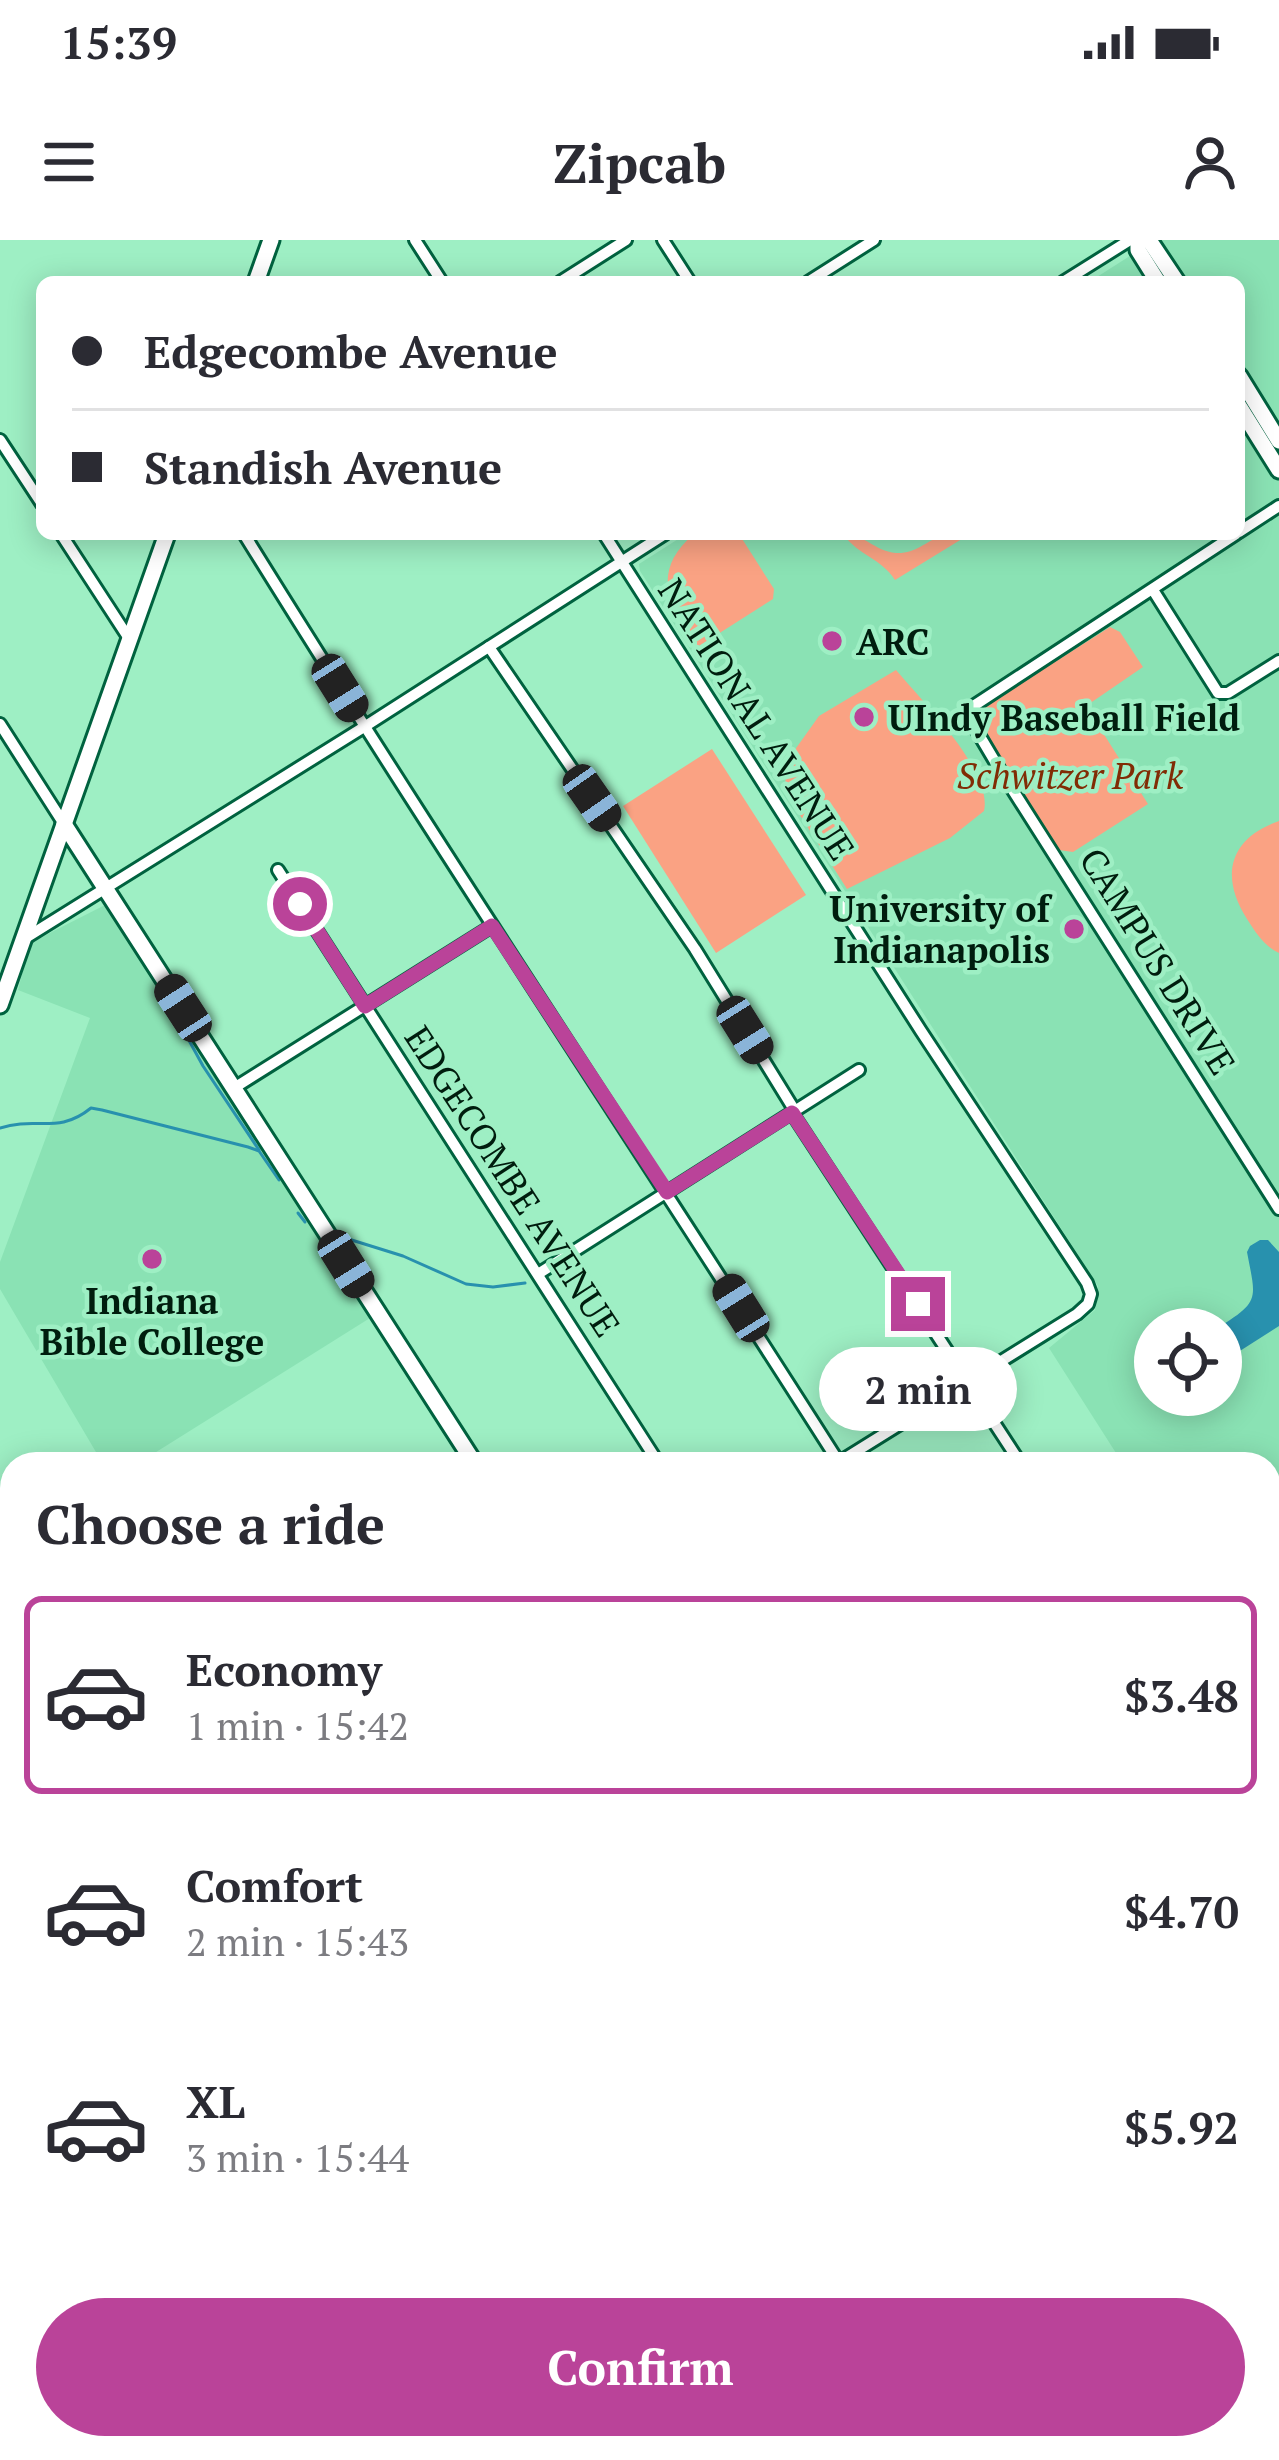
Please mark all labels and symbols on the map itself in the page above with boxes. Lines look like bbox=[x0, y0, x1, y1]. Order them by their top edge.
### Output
street label: NATIONAL AVENUE bbox=[648, 569, 866, 869]
place label: ARC bbox=[856, 618, 929, 665]
marker: ARC bbox=[819, 628, 845, 654]
car bbox=[306, 648, 374, 728]
place label: UIndy Baseball Field bbox=[888, 694, 1240, 741]
marker: UIndy Baseball Field bbox=[851, 704, 877, 730]
park label: Schwitzer Park bbox=[957, 752, 1184, 799]
car bbox=[557, 758, 627, 838]
street label: CAMPUS DRIVE bbox=[1070, 839, 1246, 1083]
route start bbox=[273, 877, 327, 931]
place label: University of Indianapolis bbox=[830, 885, 1053, 973]
marker: University of Indianapolis bbox=[1061, 916, 1087, 942]
car bbox=[148, 968, 218, 1048]
car bbox=[711, 990, 779, 1070]
street label: EDGECOMBE AVENUE bbox=[395, 1017, 631, 1345]
car bbox=[312, 1224, 380, 1304]
marker: Indiana Bible College bbox=[139, 1246, 165, 1272]
car bbox=[707, 1268, 775, 1348]
place label: Indiana Bible College bbox=[40, 1277, 264, 1365]
route end bbox=[891, 1277, 945, 1331]
callout: 2 min bbox=[819, 1346, 1017, 1430]

